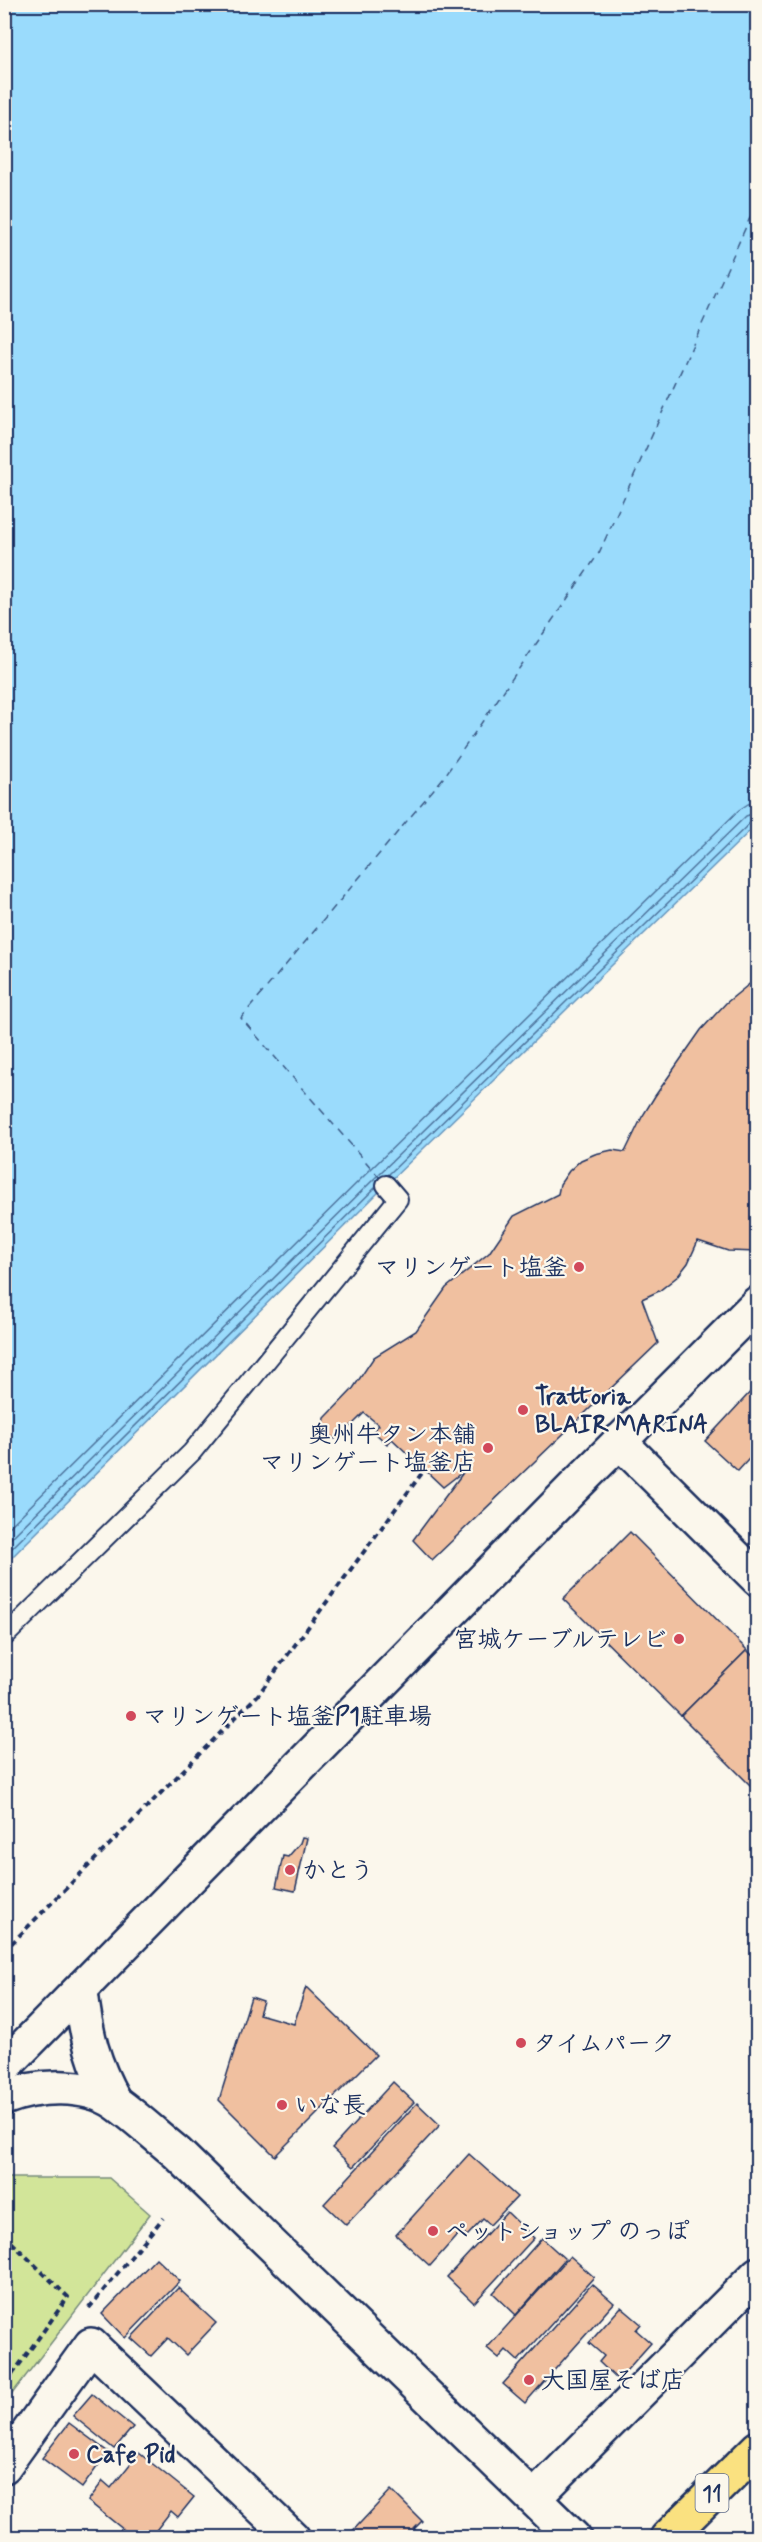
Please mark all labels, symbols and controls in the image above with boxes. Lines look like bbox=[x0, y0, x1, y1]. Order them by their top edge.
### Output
place label: マリンゲート塩釜 bbox=[375, 1253, 567, 1284]
marker: マリンゲート塩釜 bbox=[572, 1260, 586, 1274]
place label: Trattoria BLAIR MARINA bbox=[535, 1382, 708, 1441]
marker: Trattoria BLAIR MARINA bbox=[516, 1403, 530, 1417]
place label: 奥州牛タン本舗 マリンゲート塩釜店 bbox=[260, 1420, 476, 1479]
marker: 奥州牛タン本舗 マリンゲート塩釜店 bbox=[481, 1441, 495, 1455]
place label: 宮城ケーブルテレビ bbox=[453, 1625, 667, 1656]
marker: 宮城ケーブルテレビ bbox=[672, 1632, 686, 1646]
place label: マリンゲート塩釜P1駐車場 bbox=[143, 1702, 432, 1733]
marker: マリンゲート塩釜P1駐車場 bbox=[124, 1709, 138, 1723]
place label: かとう bbox=[302, 1856, 374, 1887]
marker: かとう bbox=[283, 1863, 297, 1877]
place label: タイムパーク bbox=[533, 2029, 675, 2060]
marker: タイムパーク bbox=[514, 2036, 528, 2050]
place label: いな長 bbox=[294, 2091, 366, 2122]
marker: いな長 bbox=[275, 2098, 289, 2112]
place label: ペットショップ のっぽ bbox=[445, 2217, 690, 2248]
marker: ペットショップ のっぽ bbox=[426, 2224, 440, 2238]
place label: 大国屋そば店 bbox=[541, 2366, 685, 2397]
marker: 大国屋そば店 bbox=[522, 2373, 536, 2387]
place label: Cafe Pid bbox=[86, 2440, 175, 2471]
marker: Cafe Pid bbox=[67, 2447, 81, 2461]
road number: 11 bbox=[696, 2474, 728, 2512]

